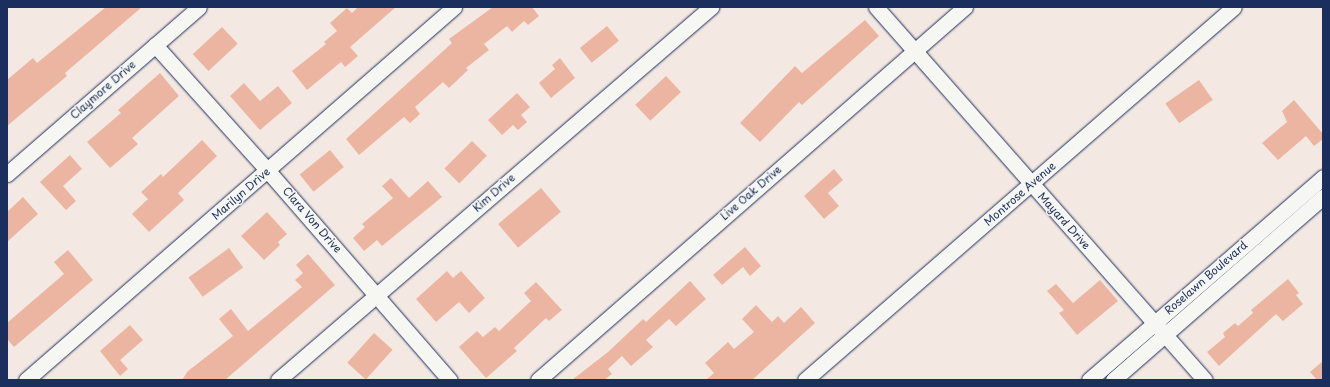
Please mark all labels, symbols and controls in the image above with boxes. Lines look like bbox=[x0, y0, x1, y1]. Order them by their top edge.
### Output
street label: Claymore Drive bbox=[68, 58, 138, 122]
street label: Montrose Avenue bbox=[981, 159, 1059, 229]
street label: Live Oak Drive bbox=[717, 163, 785, 223]
street label: Marilyn Drive bbox=[209, 165, 273, 223]
street label: Kim Drive bbox=[470, 171, 518, 215]
street label: Clara Von Drive bbox=[279, 184, 345, 256]
street label: Mayard Drive bbox=[1035, 189, 1093, 253]
street label: Roselawn Boulevard bbox=[1162, 239, 1250, 317]

